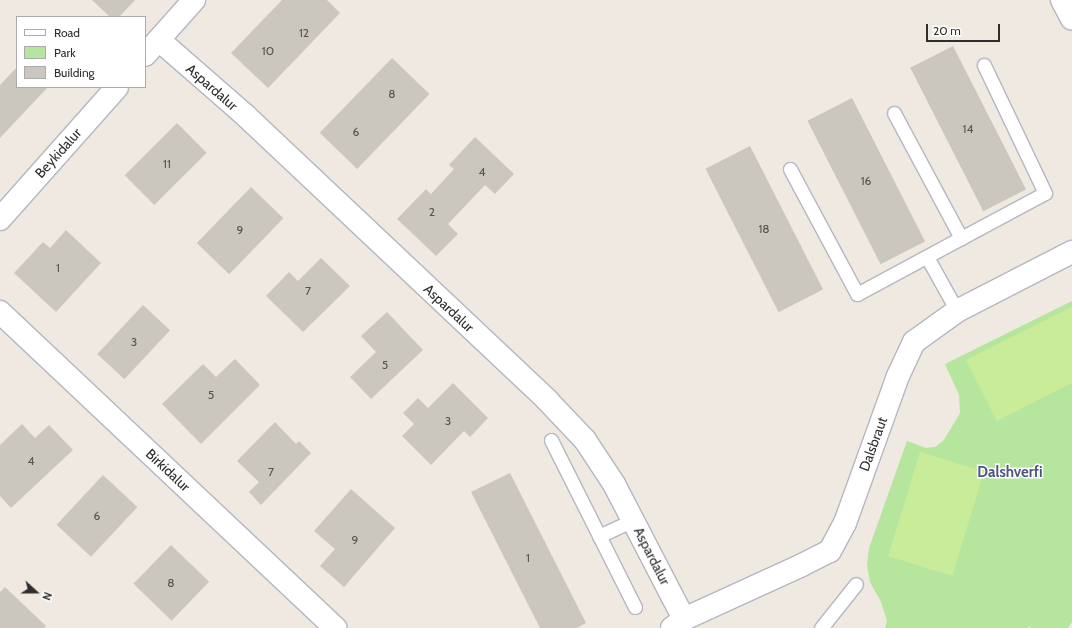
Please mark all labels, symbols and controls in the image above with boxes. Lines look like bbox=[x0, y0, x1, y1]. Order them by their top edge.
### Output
legend bbox=[16, 16, 146, 88]
scale bar bbox=[928, 16, 1002, 42]
text: 20 m bbox=[933, 23, 961, 38]
text: Road bbox=[54, 25, 80, 40]
house number: 12 bbox=[299, 26, 309, 40]
house number: 10 bbox=[262, 44, 274, 58]
text: Park bbox=[54, 45, 76, 60]
street label: Aspardalur bbox=[183, 60, 241, 114]
text: Building bbox=[54, 65, 95, 80]
house number: 8 bbox=[388, 87, 396, 101]
house number: 14 bbox=[963, 122, 973, 136]
street label: Beykidalur bbox=[31, 125, 85, 181]
house number: 6 bbox=[353, 125, 359, 139]
house number: 11 bbox=[163, 157, 171, 171]
house number: 4 bbox=[479, 165, 485, 179]
house number: 16 bbox=[861, 174, 871, 188]
house number: 2 bbox=[429, 205, 435, 219]
house number: 18 bbox=[758, 222, 770, 236]
house number: 9 bbox=[237, 223, 243, 237]
house number: 1 bbox=[56, 261, 60, 275]
street label: Aspardalur bbox=[420, 280, 478, 336]
house number: 7 bbox=[305, 284, 311, 298]
house number: 3 bbox=[131, 335, 137, 349]
house number: 5 bbox=[382, 358, 388, 372]
house number: 5 bbox=[208, 388, 214, 402]
house number: 3 bbox=[445, 414, 451, 428]
street label: Dalsbraut bbox=[855, 414, 891, 474]
street label: Birkidalur bbox=[142, 445, 194, 495]
house number: 4 bbox=[28, 454, 34, 468]
district label: Dalshverfi bbox=[977, 464, 1043, 482]
house number: 7 bbox=[268, 465, 274, 479]
house number: 6 bbox=[94, 509, 100, 523]
street label: Aspardalur bbox=[630, 524, 674, 588]
house number: 9 bbox=[352, 533, 358, 547]
house number: 1 bbox=[526, 551, 530, 565]
north arrow bbox=[16, 572, 56, 612]
house number: 8 bbox=[167, 576, 175, 590]
text: N bbox=[39, 590, 55, 602]

